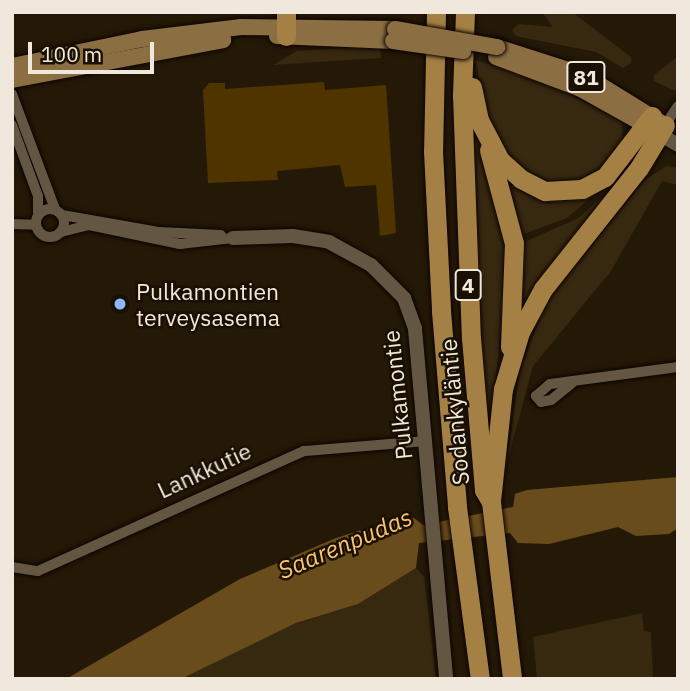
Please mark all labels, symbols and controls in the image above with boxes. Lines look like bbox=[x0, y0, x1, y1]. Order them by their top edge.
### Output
scale bar bbox=[32, 28, 158, 72]
text: 100 m bbox=[41, 40, 102, 68]
road number: 81 bbox=[565, 60, 607, 94]
road number: 4 bbox=[454, 268, 482, 302]
place label: Pulkamontien terveysasema bbox=[136, 277, 280, 331]
marker: Pulkamontien terveysasema bbox=[110, 294, 130, 314]
street label: Pulkamontie bbox=[376, 329, 418, 461]
street label: Sodankyläntie bbox=[434, 338, 474, 486]
street label: Lankkutie bbox=[153, 436, 255, 504]
water label: Saarenpudas bbox=[274, 503, 416, 585]

